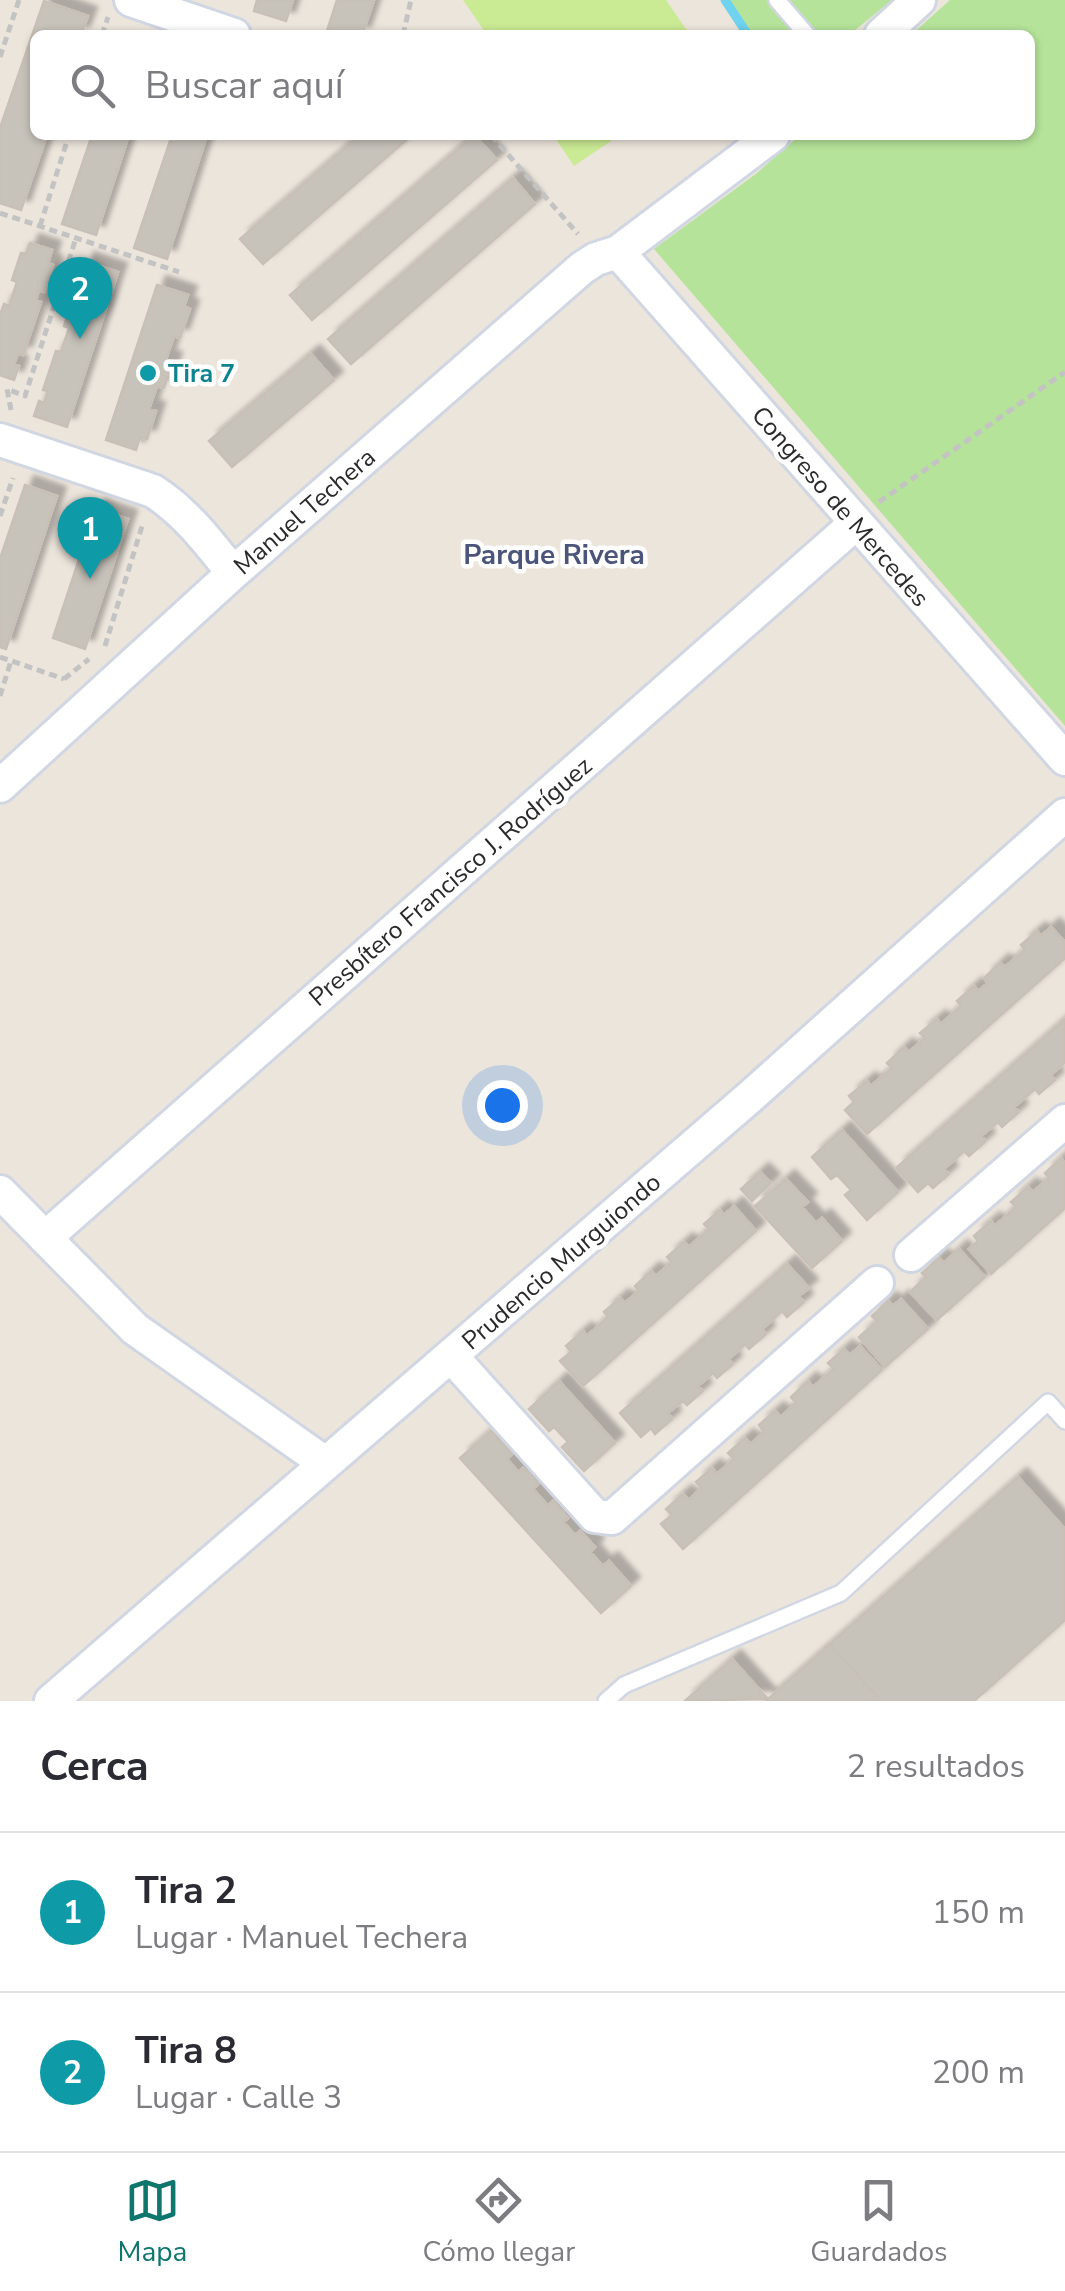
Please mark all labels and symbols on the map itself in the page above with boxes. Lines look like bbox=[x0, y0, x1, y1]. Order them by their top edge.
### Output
pin: 2 bbox=[48, 256, 112, 339]
place label: Tira 7 bbox=[168, 357, 235, 391]
marker: Tira 7 bbox=[137, 362, 159, 384]
street label: Congreso de Mercedes bbox=[744, 399, 937, 614]
street label: Manuel Techera bbox=[226, 441, 383, 583]
pin: 1 bbox=[58, 496, 122, 579]
district label: Parque Rivera bbox=[463, 536, 645, 574]
street label: Presbítero Francisco J. Rodríguez bbox=[302, 749, 600, 1014]
your location bbox=[477, 1080, 528, 1131]
street label: Prudencio Murguiondo bbox=[455, 1166, 668, 1358]

